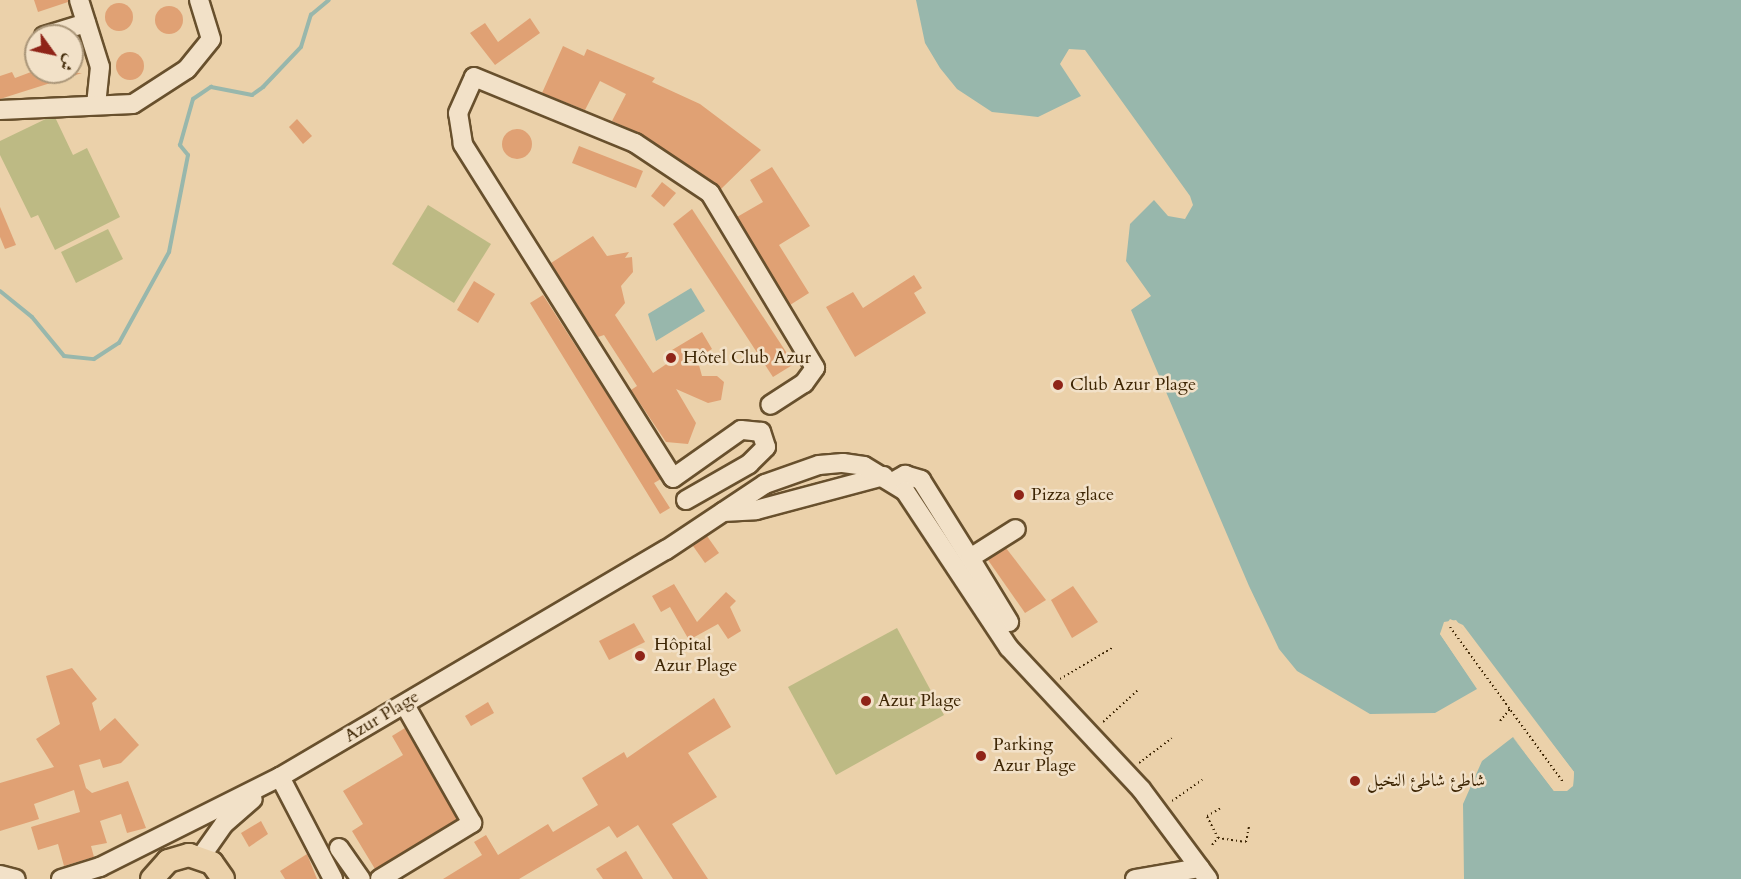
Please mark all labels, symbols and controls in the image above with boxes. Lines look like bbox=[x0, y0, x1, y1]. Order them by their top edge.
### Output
north arrow bbox=[24, 24, 84, 84]
text: ش bbox=[54, 50, 81, 75]
place label: Hôtel Club Azur bbox=[683, 347, 811, 369]
marker: Hôtel Club Azur bbox=[664, 351, 678, 365]
place label: Club Azur Plage bbox=[1070, 374, 1196, 396]
marker: Club Azur Plage bbox=[1051, 378, 1065, 392]
place label: Pizza glace bbox=[1031, 484, 1114, 506]
marker: Pizza glace bbox=[1012, 488, 1026, 502]
place label: Hôpital Azur Plage bbox=[654, 635, 737, 678]
marker: Hôpital Azur Plage bbox=[631, 647, 649, 665]
street label: Azur Plage bbox=[341, 686, 423, 748]
place label: Azur Plage bbox=[878, 690, 961, 712]
marker: Azur Plage bbox=[859, 694, 873, 708]
place label: Parking Azur Plage bbox=[993, 735, 1076, 777]
marker: Parking Azur Plage bbox=[974, 749, 988, 763]
place label: شاطئ شاطئ النخيل bbox=[1367, 770, 1485, 792]
marker: شاطئ شاطئ النخيل bbox=[1348, 774, 1362, 788]

